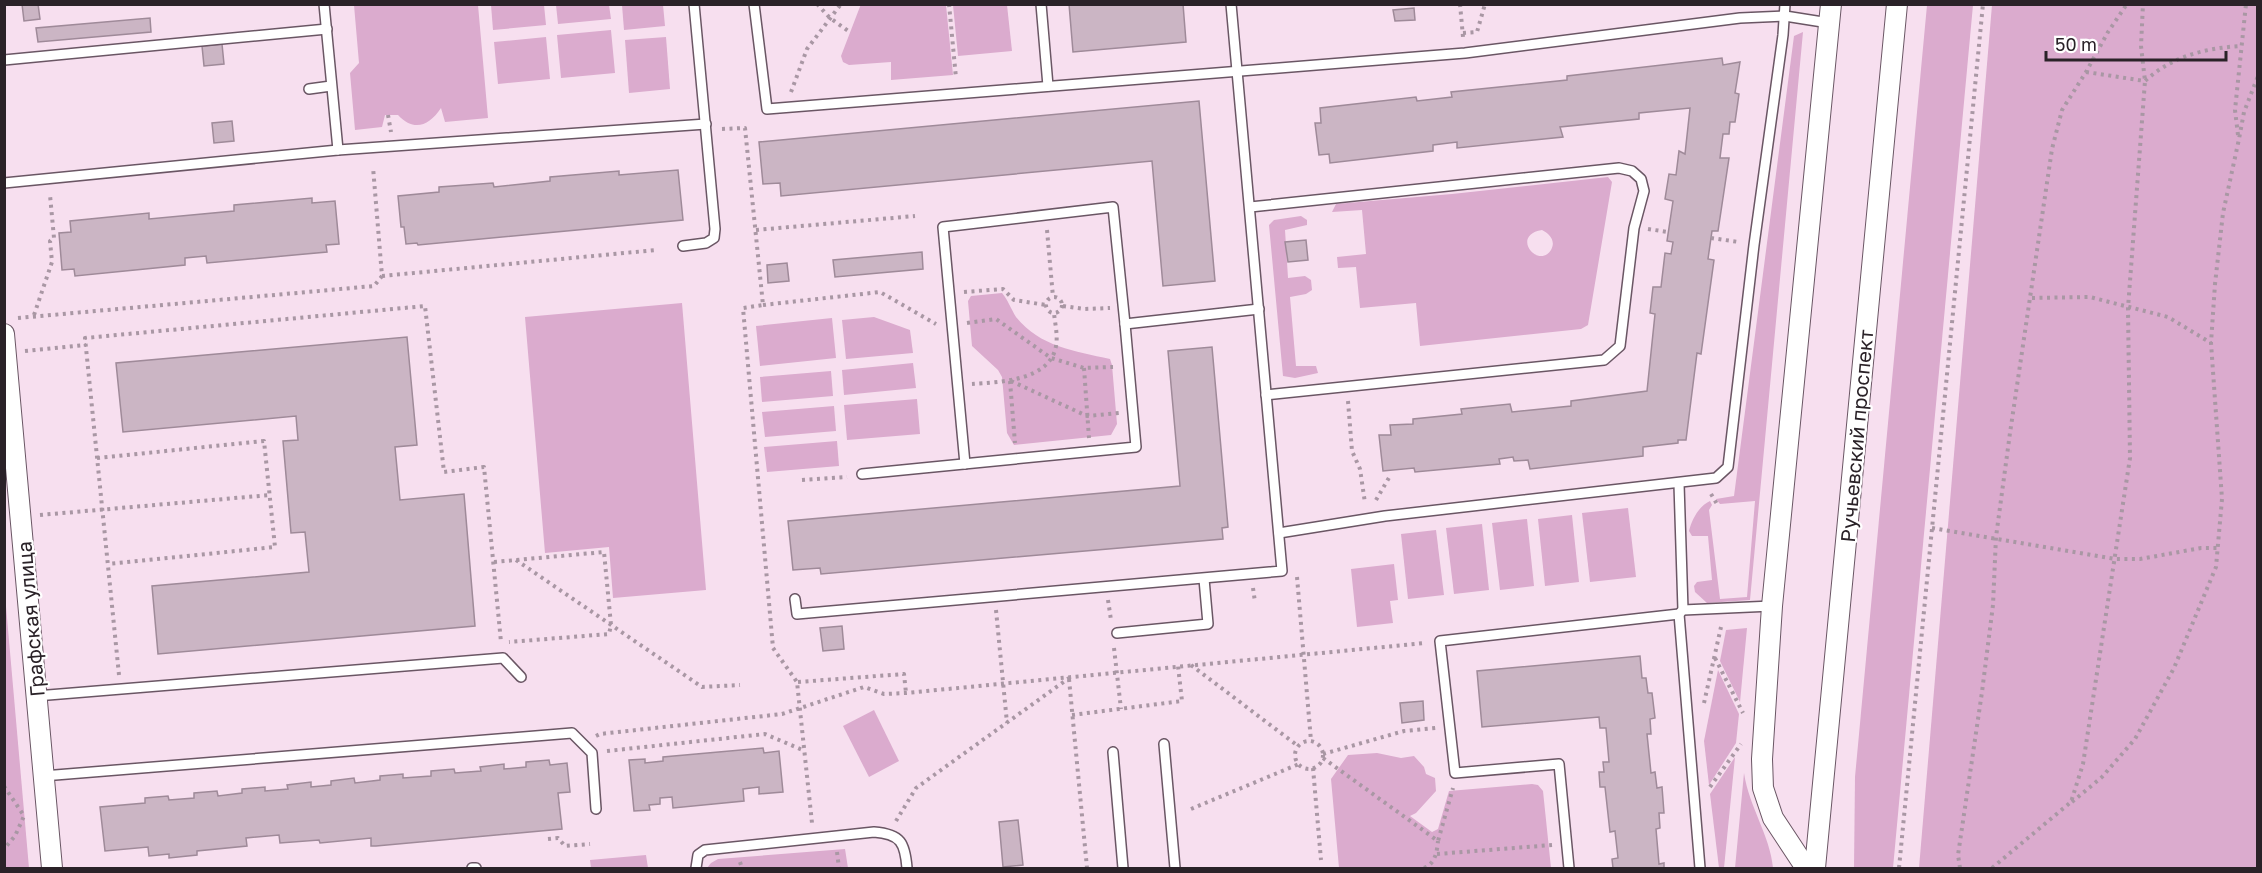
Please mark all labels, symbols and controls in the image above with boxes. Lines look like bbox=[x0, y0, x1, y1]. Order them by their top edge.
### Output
scale bar bbox=[2046, 24, 2226, 62]
text: 50 m bbox=[2055, 33, 2097, 55]
street label: Ручьевский проспект bbox=[1835, 328, 1877, 543]
street label: Графская улица bbox=[11, 540, 49, 698]

